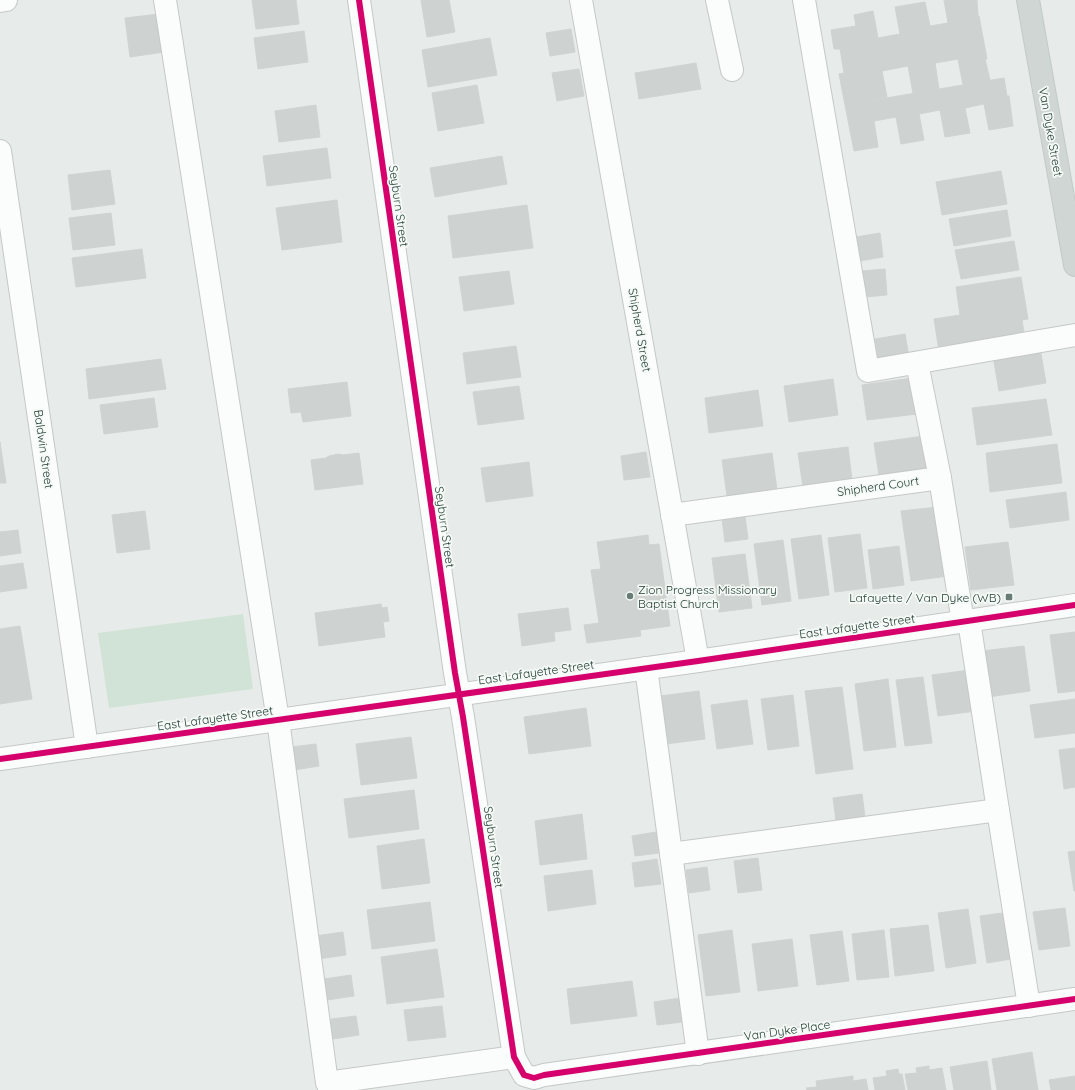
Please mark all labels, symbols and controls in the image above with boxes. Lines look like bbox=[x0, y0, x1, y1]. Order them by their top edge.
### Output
street label: Van Dyke Street bbox=[1036, 86, 1066, 178]
street label: Seyburn Street bbox=[386, 164, 412, 248]
street label: Shipherd Street bbox=[625, 287, 655, 373]
street label: Baldwin Street bbox=[31, 409, 57, 489]
street label: Shipherd Court bbox=[836, 473, 920, 499]
street label: Seyburn Street bbox=[432, 485, 458, 569]
place label: Zion Progress Missionary Baptist Church bbox=[638, 582, 777, 611]
place label: Lafayette / Van Dyke (WB) bbox=[849, 590, 1001, 605]
marker: Zion Progress Missionary Baptist Church bbox=[625, 591, 635, 601]
marker: Lafayette / Van Dyke (WB) bbox=[1004, 592, 1014, 602]
street label: East Lafayette Street bbox=[798, 610, 916, 642]
street label: East Lafayette Street bbox=[477, 656, 595, 688]
street label: East Lafayette Street bbox=[156, 702, 274, 734]
street label: Seyburn Street bbox=[481, 805, 507, 889]
street label: Van Dyke Place bbox=[743, 1016, 831, 1043]

